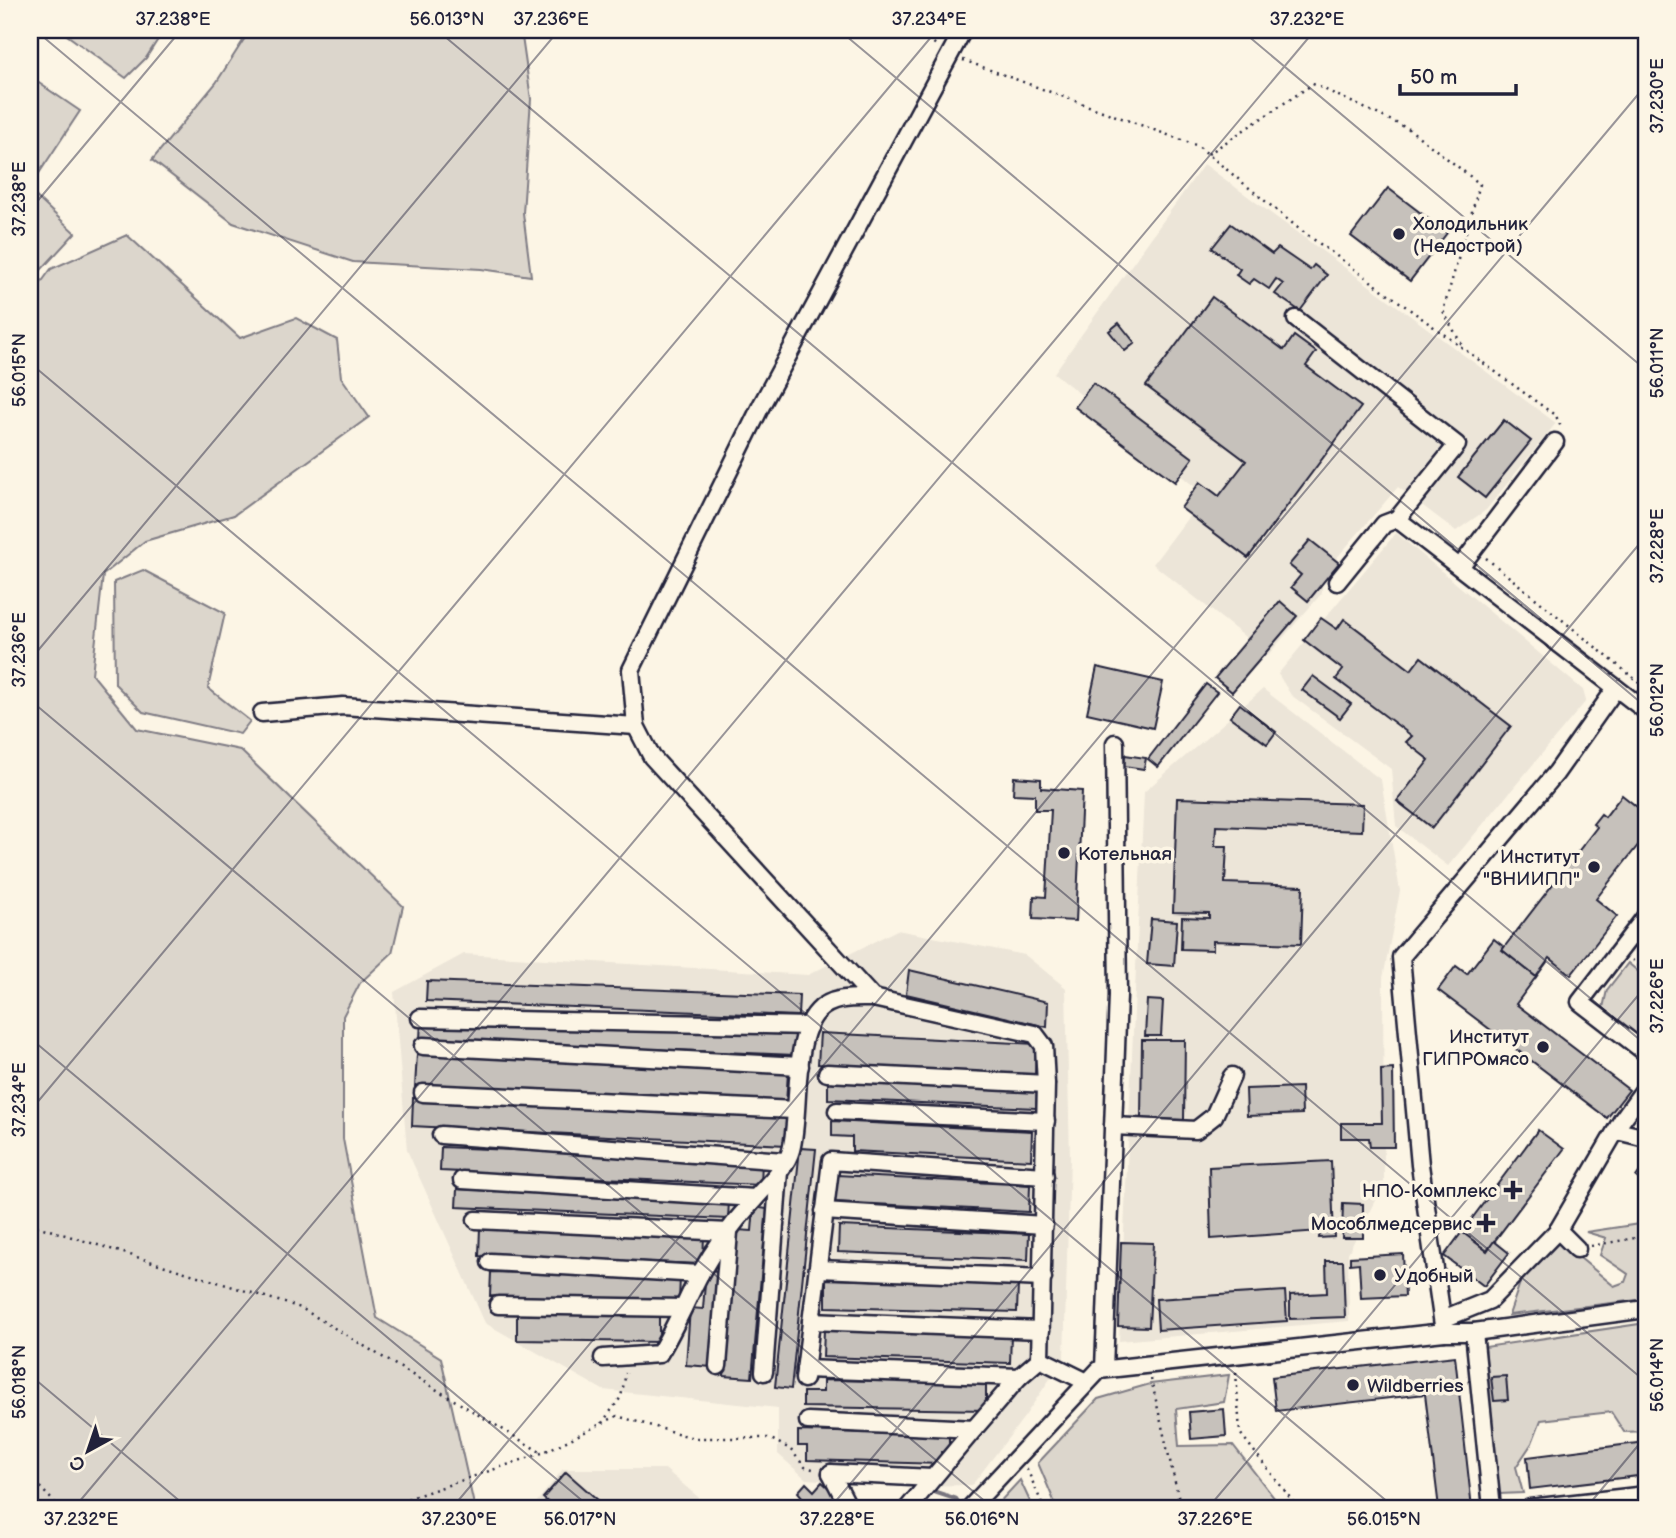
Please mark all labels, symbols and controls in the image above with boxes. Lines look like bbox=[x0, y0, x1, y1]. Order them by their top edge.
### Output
text: 37.238°E bbox=[135, 9, 211, 30]
text: 56.013°N bbox=[410, 9, 484, 30]
text: 37.236°E bbox=[513, 9, 589, 30]
text: 37.234°E bbox=[891, 9, 967, 30]
text: 37.232°E bbox=[1270, 9, 1345, 30]
scale bar bbox=[1400, 52, 1515, 96]
text: 37.230°E bbox=[1647, 58, 1668, 134]
text: 50 m bbox=[1410, 65, 1457, 90]
text: 37.238°E bbox=[9, 161, 30, 237]
place label: Холодильник (Недострой) bbox=[1413, 213, 1528, 258]
marker: Холодильник (Недострой) bbox=[1391, 226, 1407, 242]
text: 56.011°N bbox=[1647, 327, 1668, 399]
text: 56.015°N bbox=[9, 333, 30, 407]
text: 37.228°E bbox=[1647, 508, 1668, 584]
text: 37.236°E bbox=[9, 612, 30, 688]
text: 56.012°N bbox=[1647, 663, 1668, 737]
place label: Котельная bbox=[1078, 843, 1172, 866]
marker: Котельная bbox=[1056, 845, 1072, 861]
place label: Институт "ВНИИПП" bbox=[1483, 846, 1580, 891]
marker: Институт "ВНИИПП" bbox=[1586, 859, 1602, 875]
text: 37.226°E bbox=[1647, 958, 1668, 1034]
place label: Институт ГИПРОмясо bbox=[1422, 1026, 1529, 1071]
marker: Институт ГИПРОмясо bbox=[1535, 1039, 1551, 1055]
text: 37.234°E bbox=[9, 1062, 30, 1138]
place label: НПО-Комплекс bbox=[1362, 1180, 1498, 1203]
marker: НПО-Комплекс bbox=[1503, 1180, 1523, 1200]
place label: Мособлмедсервис bbox=[1311, 1213, 1473, 1236]
marker: Мособлмедсервис bbox=[1478, 1215, 1494, 1231]
place label: Удобный bbox=[1394, 1265, 1474, 1288]
marker: Удобный bbox=[1372, 1267, 1388, 1283]
text: 56.014°N bbox=[1647, 1338, 1668, 1412]
text: 56.018°N bbox=[9, 1345, 30, 1419]
place label: Wildberries bbox=[1367, 1375, 1464, 1398]
marker: Wildberries bbox=[1345, 1377, 1361, 1393]
north arrow bbox=[52, 1416, 122, 1486]
text: С bbox=[66, 1450, 90, 1476]
text: 37.232°E bbox=[44, 1509, 119, 1530]
text: 37.230°E bbox=[421, 1509, 497, 1530]
text: 56.017°N bbox=[543, 1509, 617, 1530]
text: 37.228°E bbox=[799, 1509, 875, 1530]
text: 56.016°N bbox=[945, 1509, 1019, 1530]
text: 37.226°E bbox=[1177, 1509, 1253, 1530]
text: 56.015°N bbox=[1347, 1509, 1421, 1530]

